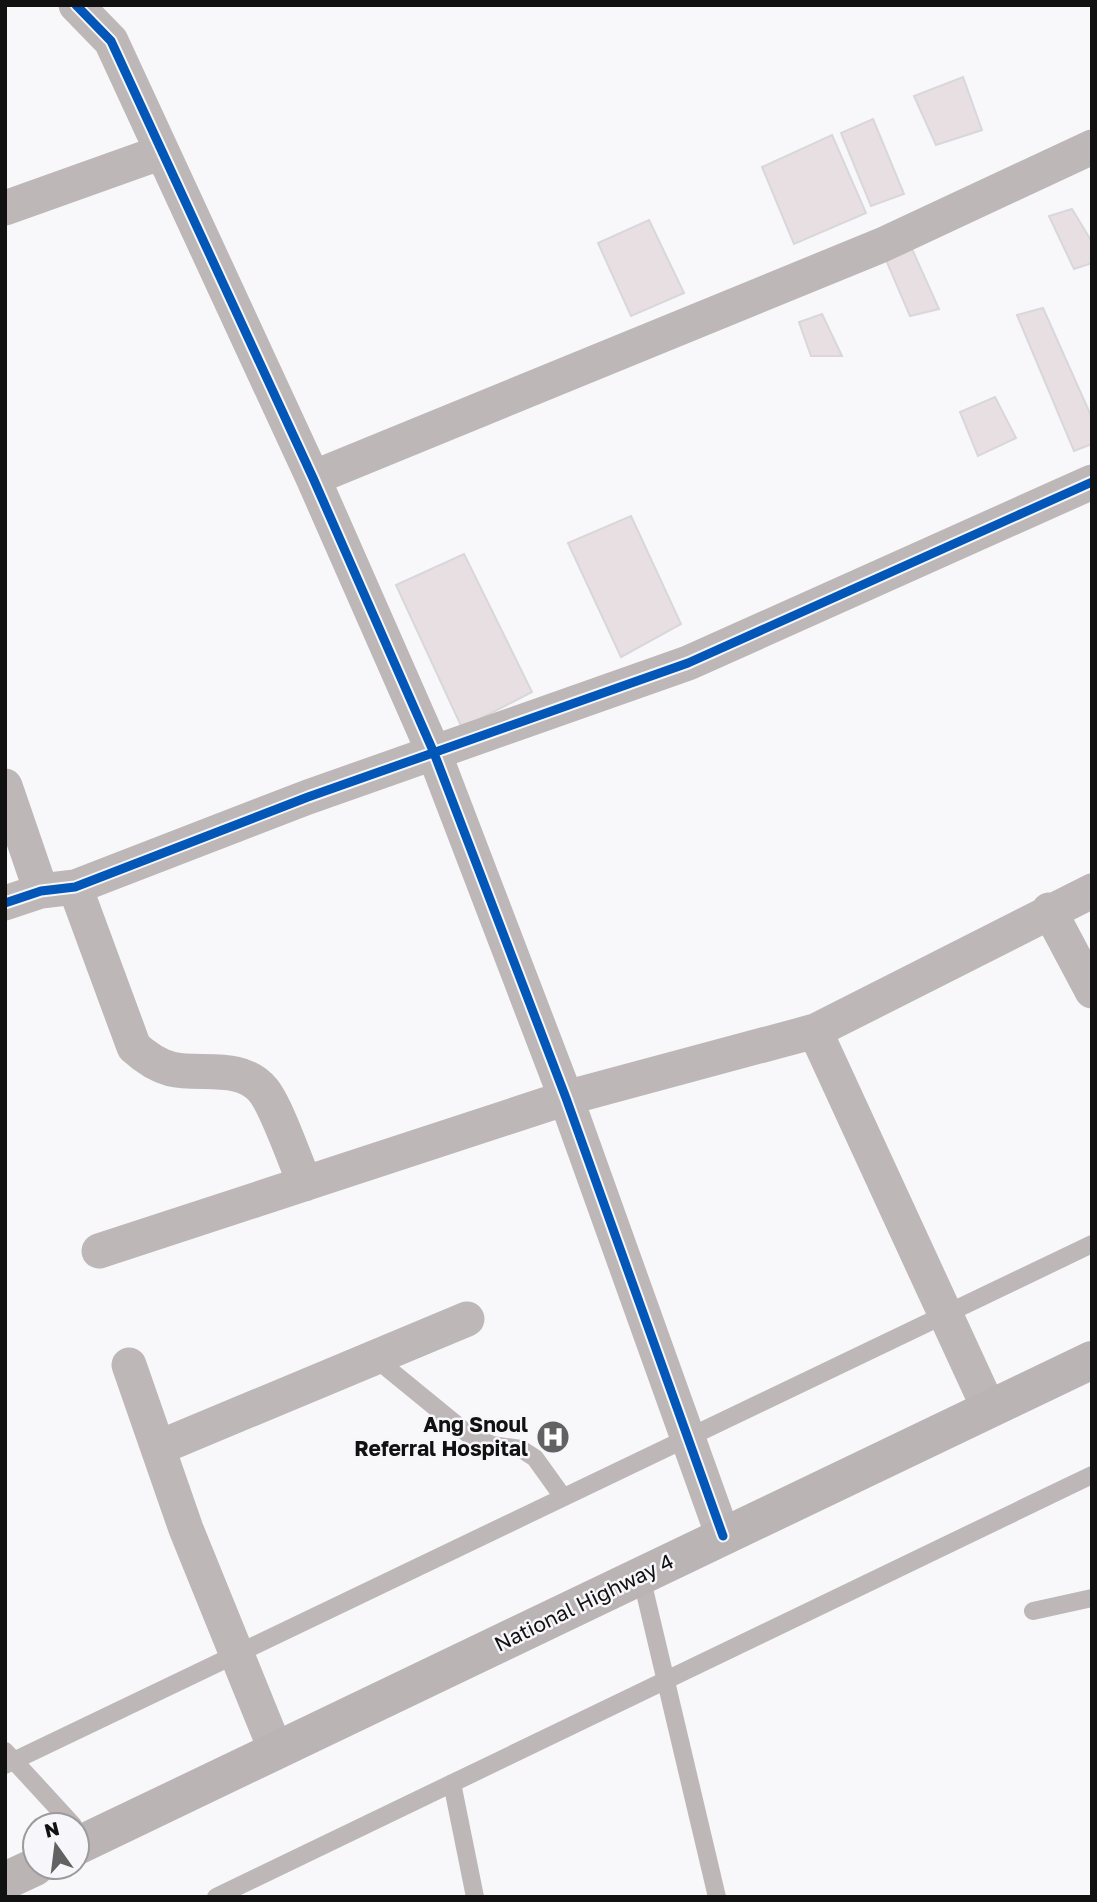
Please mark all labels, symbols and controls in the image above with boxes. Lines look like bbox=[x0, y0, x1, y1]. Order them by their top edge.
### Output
place label: Ang Snoul Referral Hospital bbox=[354, 1411, 528, 1461]
hospital icon: Ang Snoul Referral Hospital bbox=[534, 1418, 572, 1456]
street label: National Highway 4 bbox=[490, 1547, 677, 1657]
north arrow bbox=[21, 1811, 91, 1881]
text: N bbox=[42, 1816, 62, 1842]

